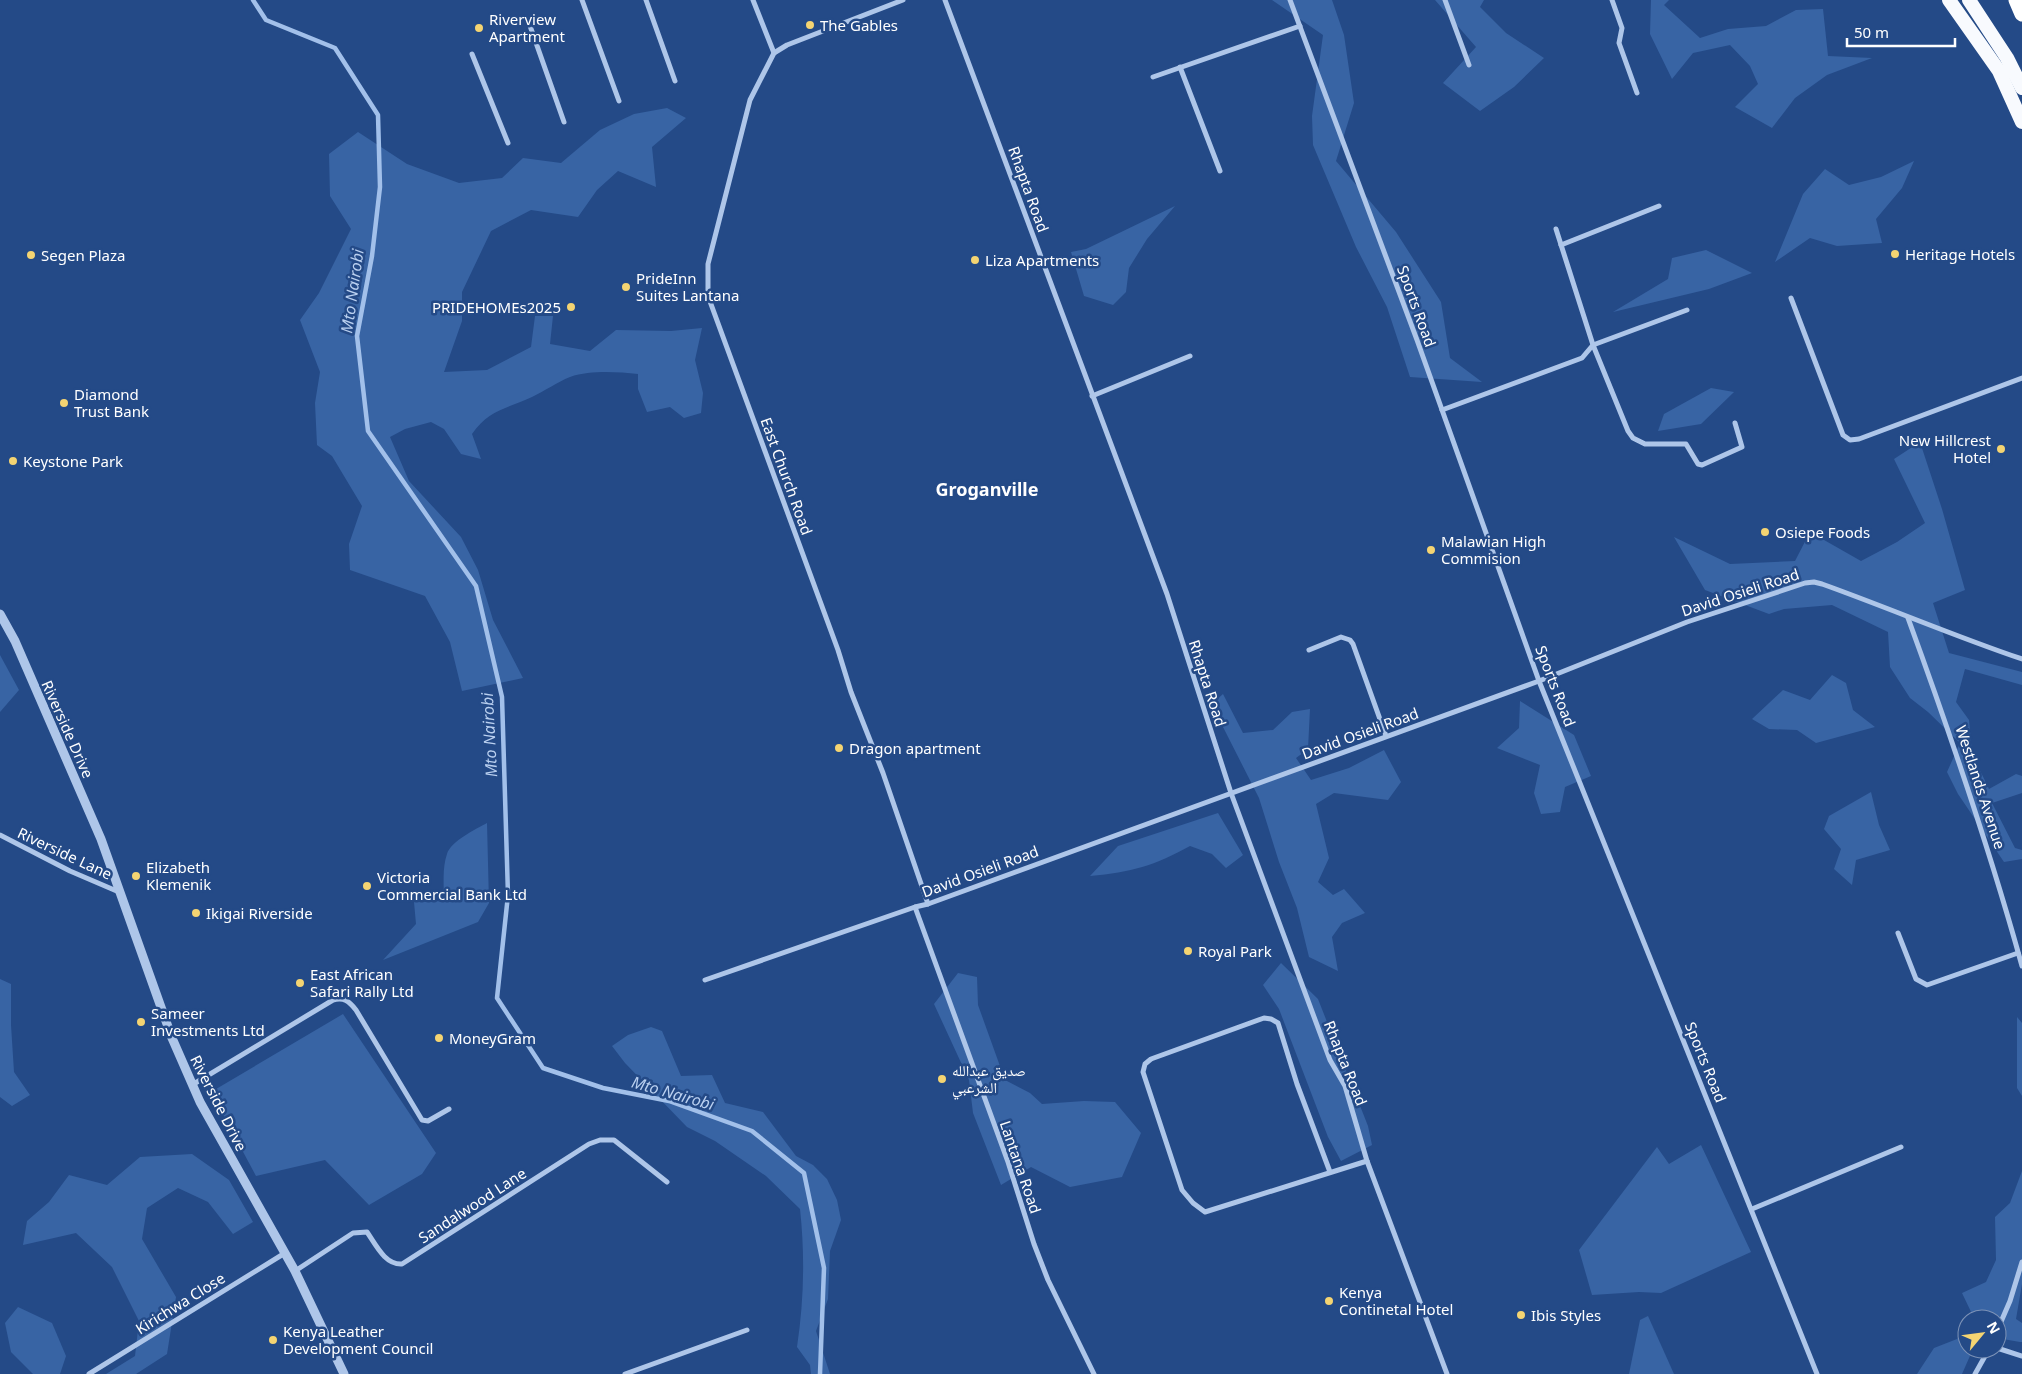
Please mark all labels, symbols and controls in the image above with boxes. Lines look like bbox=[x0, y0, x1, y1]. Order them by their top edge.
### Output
place label: Riverview Apartment bbox=[489, 9, 566, 46]
place label: The Gables bbox=[820, 15, 898, 35]
scale bar bbox=[1847, 15, 1954, 47]
marker: The Gables bbox=[804, 19, 816, 31]
marker: Riverview Apartment bbox=[473, 22, 485, 34]
text: 50 m bbox=[1854, 22, 1889, 42]
street label: Rhapta Road bbox=[1004, 143, 1054, 235]
place label: Heritage Hotels bbox=[1905, 244, 2015, 264]
place label: Segen Plaza bbox=[41, 245, 125, 265]
water label: Mto Nairobi bbox=[335, 247, 369, 335]
marker: Heritage Hotels bbox=[1889, 248, 1901, 260]
marker: Segen Plaza bbox=[25, 249, 37, 261]
place label: Liza Apartments bbox=[985, 250, 1099, 270]
marker: Liza Apartments bbox=[969, 254, 981, 266]
street label: Sports Road bbox=[1393, 263, 1441, 349]
place label: PrideInn Suites Lantana bbox=[636, 268, 739, 305]
marker: PrideInn Suites Lantana bbox=[620, 281, 632, 293]
place label: PRIDEHOMEs2025 bbox=[432, 297, 561, 317]
marker: PRIDEHOMEs2025 bbox=[565, 301, 577, 313]
place label: Diamond Trust Bank bbox=[74, 384, 149, 421]
marker: Diamond Trust Bank bbox=[58, 397, 70, 409]
street label: East Church Road bbox=[756, 415, 818, 537]
place label: New Hillcrest Hotel bbox=[1899, 430, 1992, 467]
marker: New Hillcrest Hotel bbox=[1995, 443, 2007, 455]
place label: Keystone Park bbox=[23, 451, 123, 471]
marker: Keystone Park bbox=[7, 455, 19, 467]
district label: Groganville bbox=[936, 477, 1038, 501]
place label: Osiepe Foods bbox=[1775, 522, 1870, 542]
marker: Osiepe Foods bbox=[1759, 526, 1771, 538]
place label: Malawian High Commision bbox=[1441, 531, 1546, 568]
marker: Malawian High Commision bbox=[1425, 544, 1437, 556]
street label: David Osieli Road bbox=[1678, 563, 1802, 621]
street label: Rhapta Road bbox=[1185, 637, 1231, 729]
street label: Sports Road bbox=[1531, 643, 1581, 729]
street label: Riverside Drive bbox=[37, 677, 99, 781]
water label: Mto Nairobi bbox=[476, 691, 502, 778]
street label: David Osieli Road bbox=[1299, 703, 1421, 763]
street label: Westlands Avenue bbox=[1952, 722, 2010, 852]
place label: Dragon apartment bbox=[849, 738, 981, 758]
marker: Dragon apartment bbox=[833, 742, 845, 754]
street label: Riverside Lane bbox=[14, 822, 116, 884]
street label: David Osieli Road bbox=[919, 841, 1041, 901]
place label: Elizabeth Klemenik bbox=[146, 857, 211, 894]
place label: Victoria Commercial Bank Ltd bbox=[377, 867, 527, 904]
marker: Elizabeth Klemenik bbox=[130, 870, 142, 882]
marker: Victoria Commercial Bank Ltd bbox=[361, 880, 373, 892]
place label: Ikigai Riverside bbox=[206, 903, 313, 923]
marker: Ikigai Riverside bbox=[190, 907, 202, 919]
place label: Royal Park bbox=[1198, 941, 1272, 961]
marker: Royal Park bbox=[1182, 945, 1194, 957]
place label: East African Safari Rally Ltd bbox=[310, 964, 414, 1001]
marker: East African Safari Rally Ltd bbox=[294, 977, 306, 989]
place label: Sameer Investments Ltd bbox=[151, 1003, 265, 1040]
marker: Sameer Investments Ltd bbox=[135, 1016, 147, 1028]
street label: Rhapta Road bbox=[1320, 1018, 1372, 1108]
street label: Sports Road bbox=[1681, 1019, 1731, 1105]
place label: MoneyGram bbox=[449, 1028, 536, 1048]
marker: MoneyGram bbox=[433, 1032, 445, 1044]
street label: Riverside Drive bbox=[186, 1052, 252, 1154]
place label: صديق عبدالله الشرعبي bbox=[952, 1060, 1026, 1100]
water label: Mto Nairobi bbox=[629, 1071, 718, 1116]
marker: صديق عبدالله الشرعبي bbox=[936, 1073, 948, 1085]
street label: Lantana Road bbox=[996, 1118, 1046, 1216]
street label: Sandalwood Lane bbox=[414, 1163, 530, 1247]
street label: Kirichwa Close bbox=[132, 1268, 228, 1338]
place label: Kenya Continetal Hotel bbox=[1339, 1282, 1453, 1319]
marker: Kenya Continetal Hotel bbox=[1323, 1295, 1335, 1307]
place label: Ibis Styles bbox=[1531, 1305, 1601, 1325]
marker: Ibis Styles bbox=[1515, 1309, 1527, 1321]
north arrow bbox=[1957, 1309, 2007, 1359]
text: N bbox=[1983, 1318, 2005, 1337]
place label: Kenya Leather Development Council bbox=[283, 1321, 433, 1358]
marker: Kenya Leather Development Council bbox=[267, 1334, 279, 1346]

